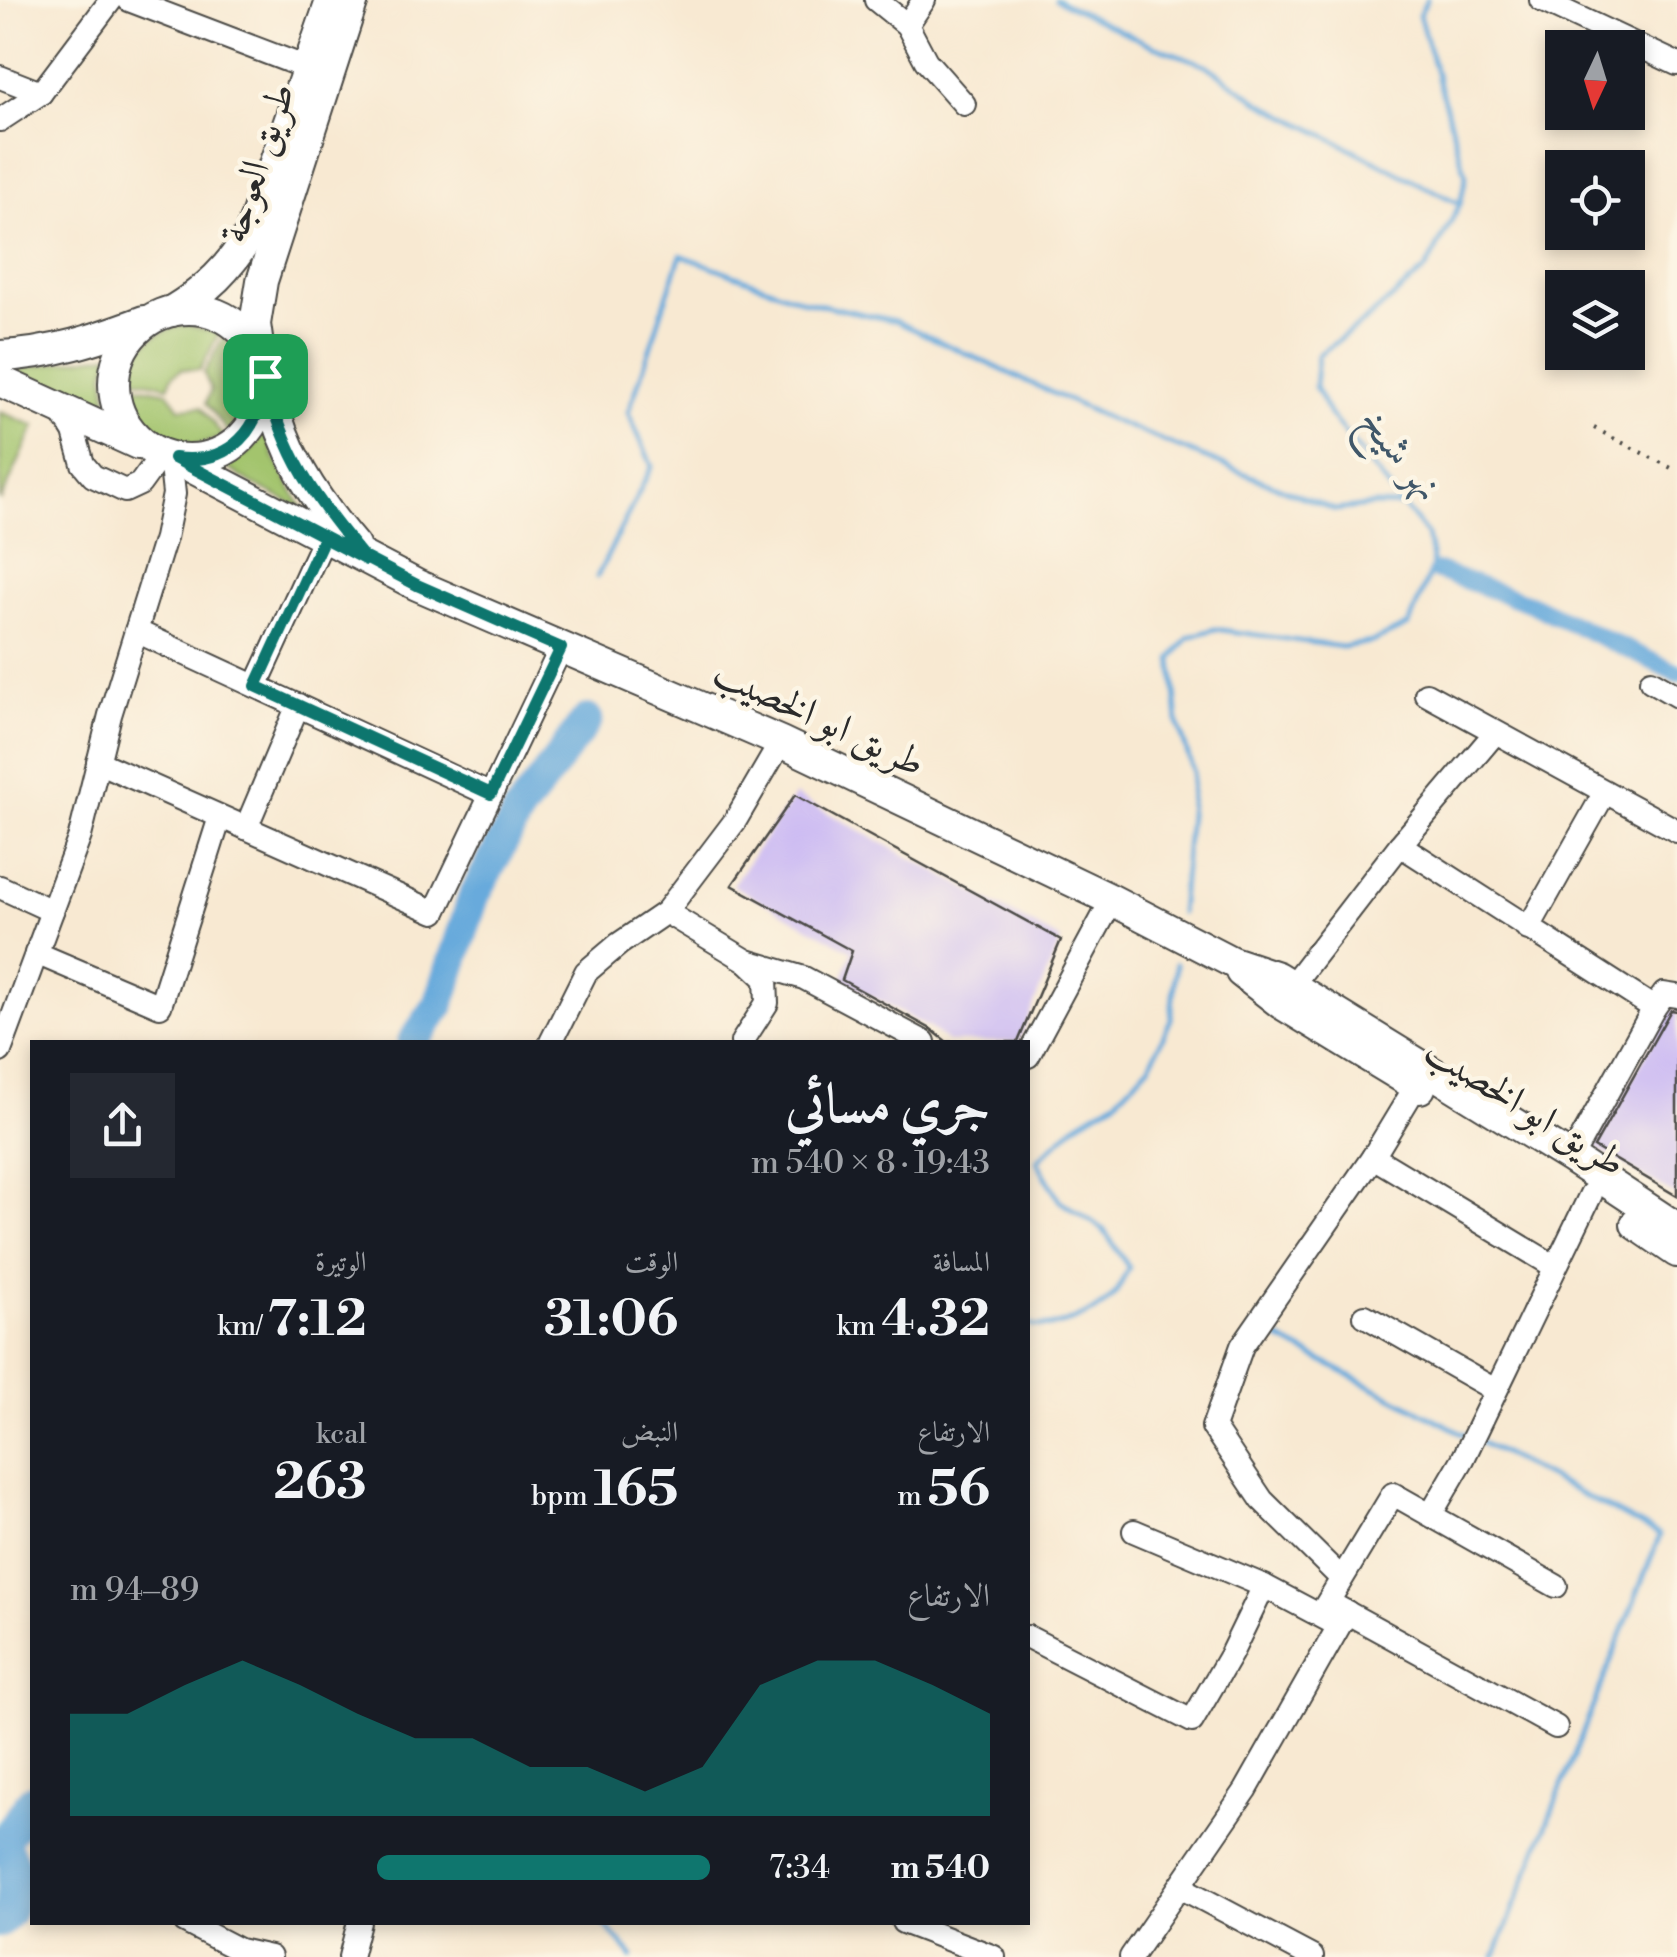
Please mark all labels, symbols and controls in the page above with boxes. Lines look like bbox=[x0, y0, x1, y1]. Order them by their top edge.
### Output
north arrow bbox=[1545, 30, 1645, 130]
map controls bbox=[1545, 30, 1645, 370]
street label: طريق العوجة bbox=[209, 77, 307, 249]
button: locate bbox=[1545, 150, 1645, 250]
button: layers bbox=[1545, 270, 1645, 370]
pin bbox=[223, 334, 308, 419]
icon: arrive bbox=[238, 349, 293, 404]
water label: نهر شيخ bbox=[1340, 397, 1455, 519]
street label: طريق ابو الخصيب bbox=[705, 647, 933, 789]
street label: طريق ابو الخصيب bbox=[1415, 1025, 1635, 1189]
text: جري مسائي bbox=[785, 1071, 990, 1140]
button: share bbox=[70, 1073, 175, 1178]
text: 19:43 · 8 × 540 m bbox=[751, 1143, 990, 1183]
text: الوتيرة bbox=[315, 1245, 367, 1280]
text: الوقت bbox=[625, 1245, 678, 1280]
text: المسافة bbox=[933, 1245, 990, 1280]
text: 7:12 bbox=[267, 1289, 367, 1351]
text: 31:06 bbox=[544, 1289, 678, 1351]
text: 4.32 bbox=[881, 1289, 990, 1351]
text: /km bbox=[217, 1309, 267, 1344]
text: km bbox=[837, 1309, 881, 1344]
text: النبض bbox=[621, 1415, 678, 1450]
text: الارتفاع bbox=[917, 1415, 990, 1450]
text: kcal bbox=[316, 1417, 367, 1452]
text: 263 bbox=[274, 1452, 367, 1514]
text: 165 bbox=[594, 1459, 678, 1521]
text: 56 bbox=[928, 1459, 990, 1521]
text: bpm bbox=[531, 1479, 594, 1514]
text: m bbox=[897, 1479, 928, 1514]
text: 89–94 m bbox=[70, 1570, 199, 1610]
text: الارتفاع bbox=[907, 1576, 990, 1616]
text: 7:34 bbox=[769, 1848, 830, 1888]
text: 540 m bbox=[891, 1848, 990, 1888]

